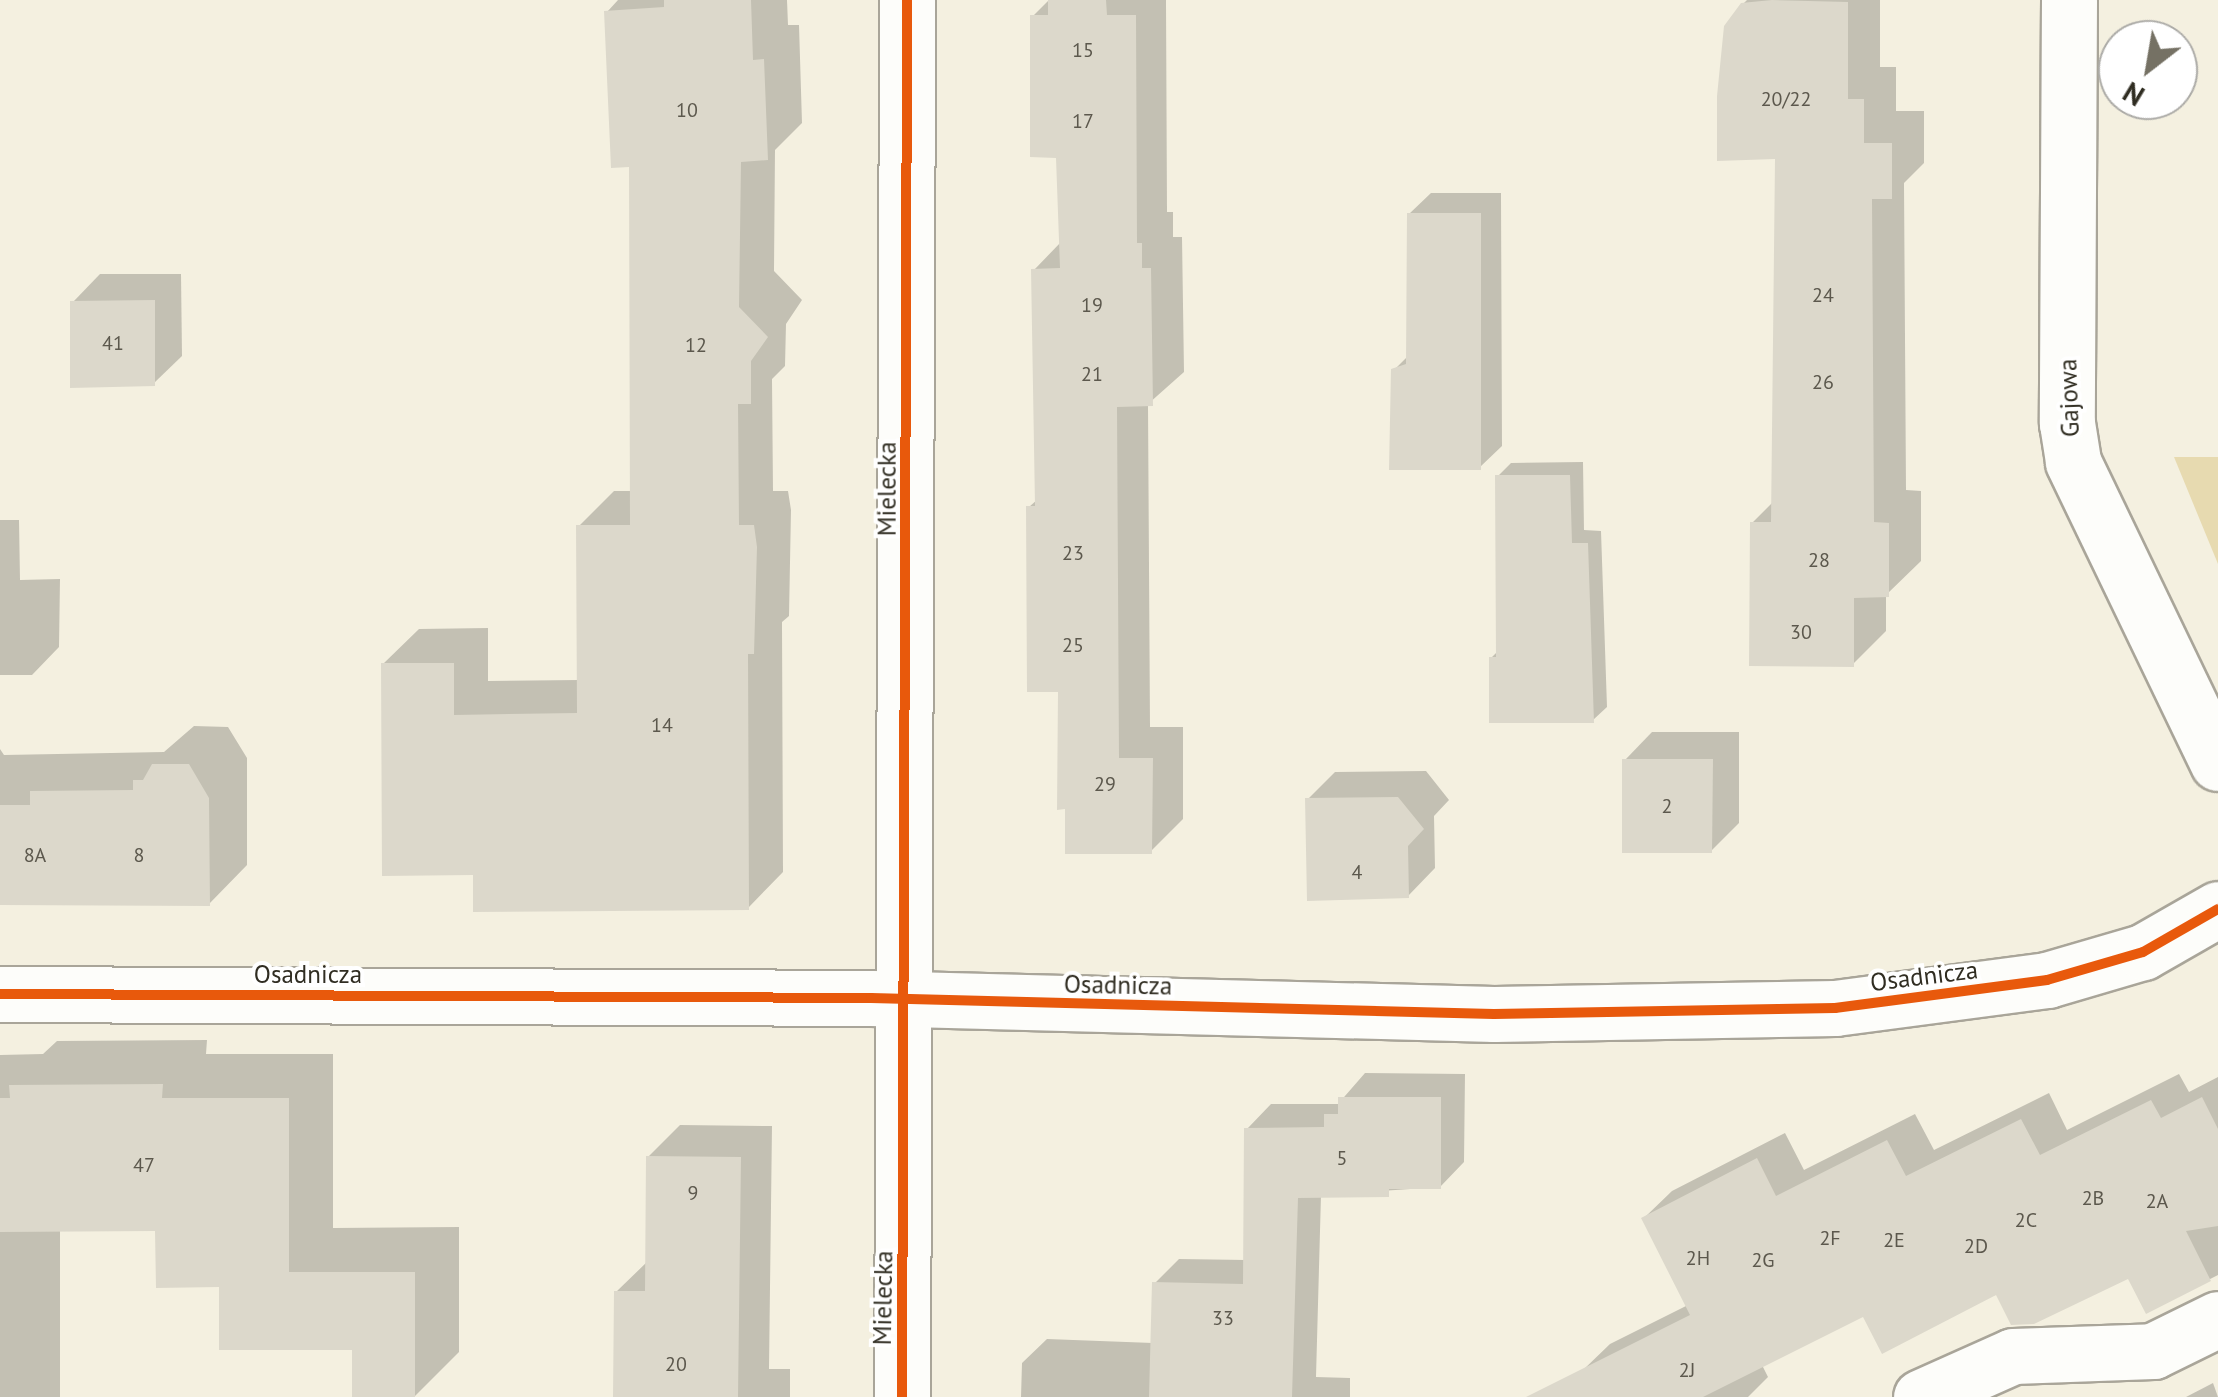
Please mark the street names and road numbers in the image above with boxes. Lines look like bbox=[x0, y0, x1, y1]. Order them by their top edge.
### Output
street label: Gajowa bbox=[2053, 358, 2085, 438]
street label: Mielecka bbox=[872, 442, 902, 536]
street label: Osadnicza bbox=[1868, 955, 1980, 997]
street label: Osadnicza bbox=[254, 959, 362, 989]
street label: Osadnicza bbox=[1064, 969, 1172, 1001]
street label: Mielecka bbox=[867, 1250, 899, 1346]

